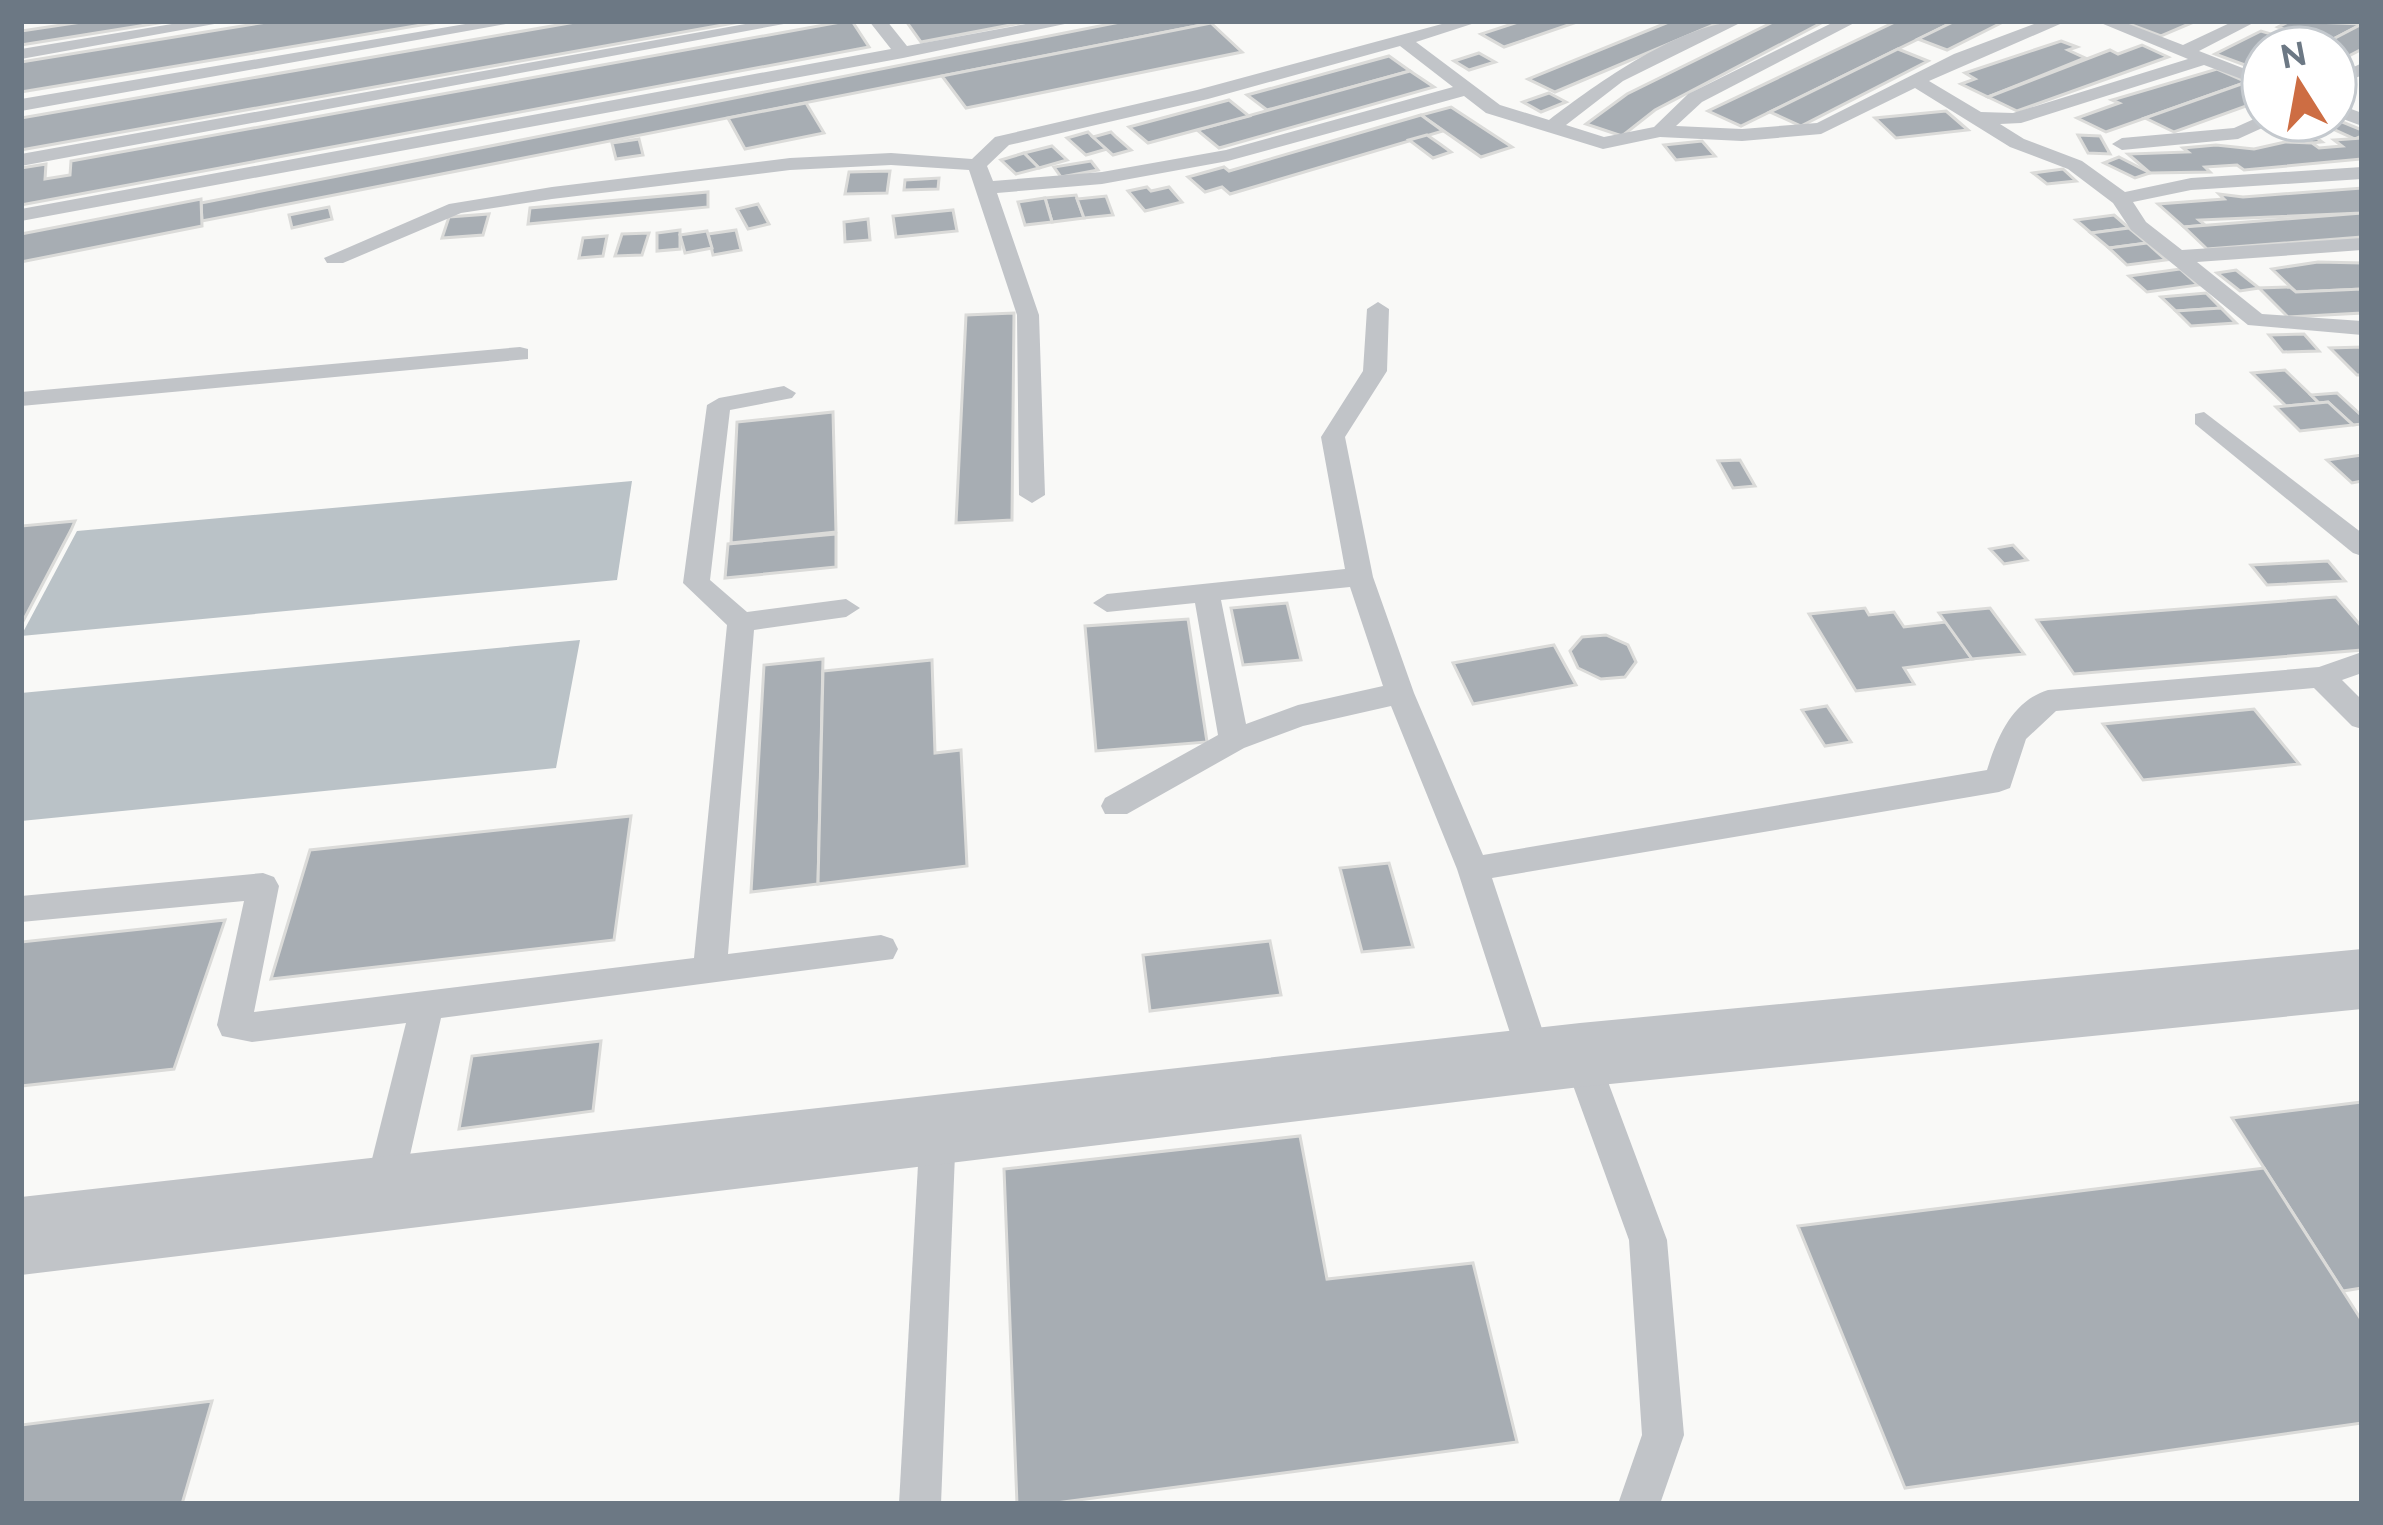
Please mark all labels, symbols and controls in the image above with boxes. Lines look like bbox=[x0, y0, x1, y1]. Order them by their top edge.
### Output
north arrow bbox=[2239, 24, 2359, 144]
text: N bbox=[2277, 33, 2309, 77]

